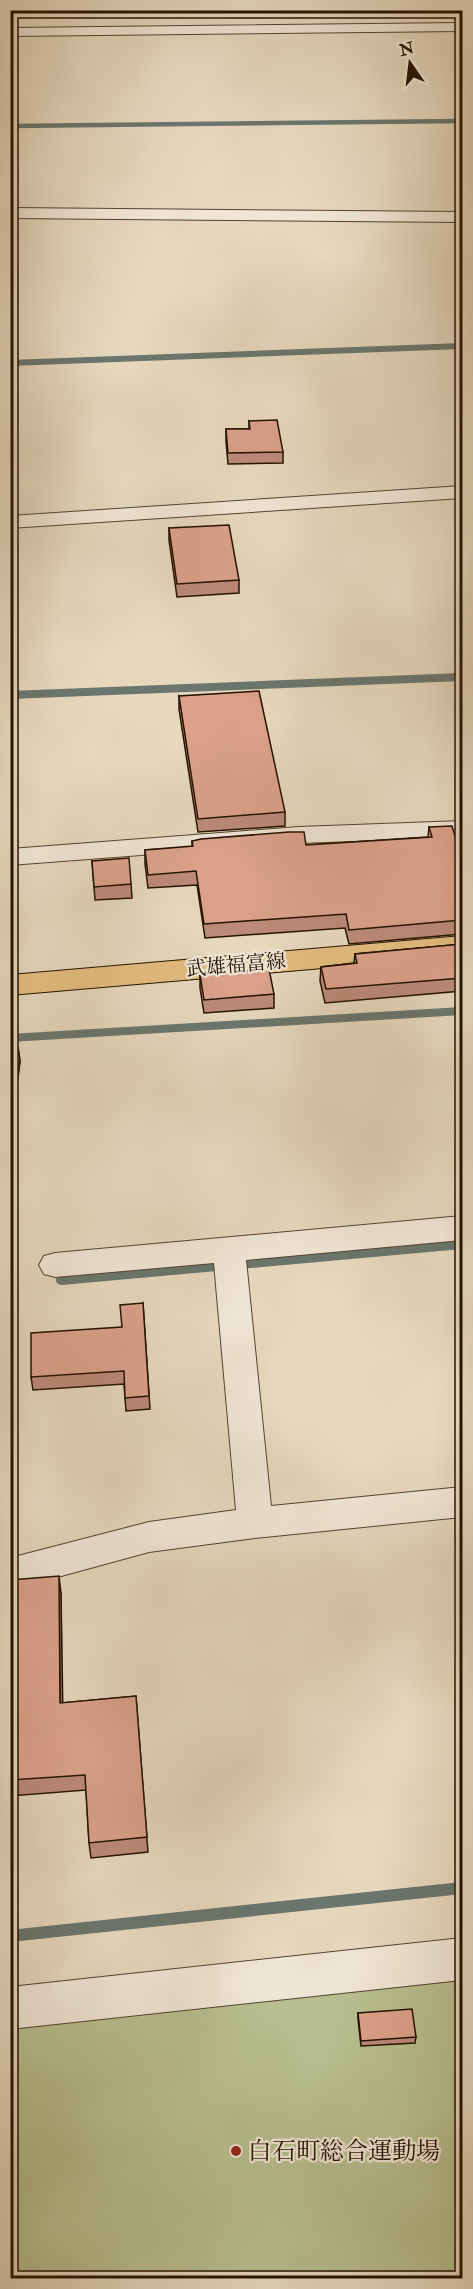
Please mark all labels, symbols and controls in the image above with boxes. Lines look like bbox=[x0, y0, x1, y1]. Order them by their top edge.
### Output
north arrow bbox=[380, 33, 440, 93]
text: N bbox=[396, 38, 417, 61]
street label: 武雄福富線 bbox=[185, 948, 287, 982]
place label: 白石町総合運動場 bbox=[248, 2136, 440, 2167]
marker: 白石町総合運動場 bbox=[229, 2144, 243, 2158]

